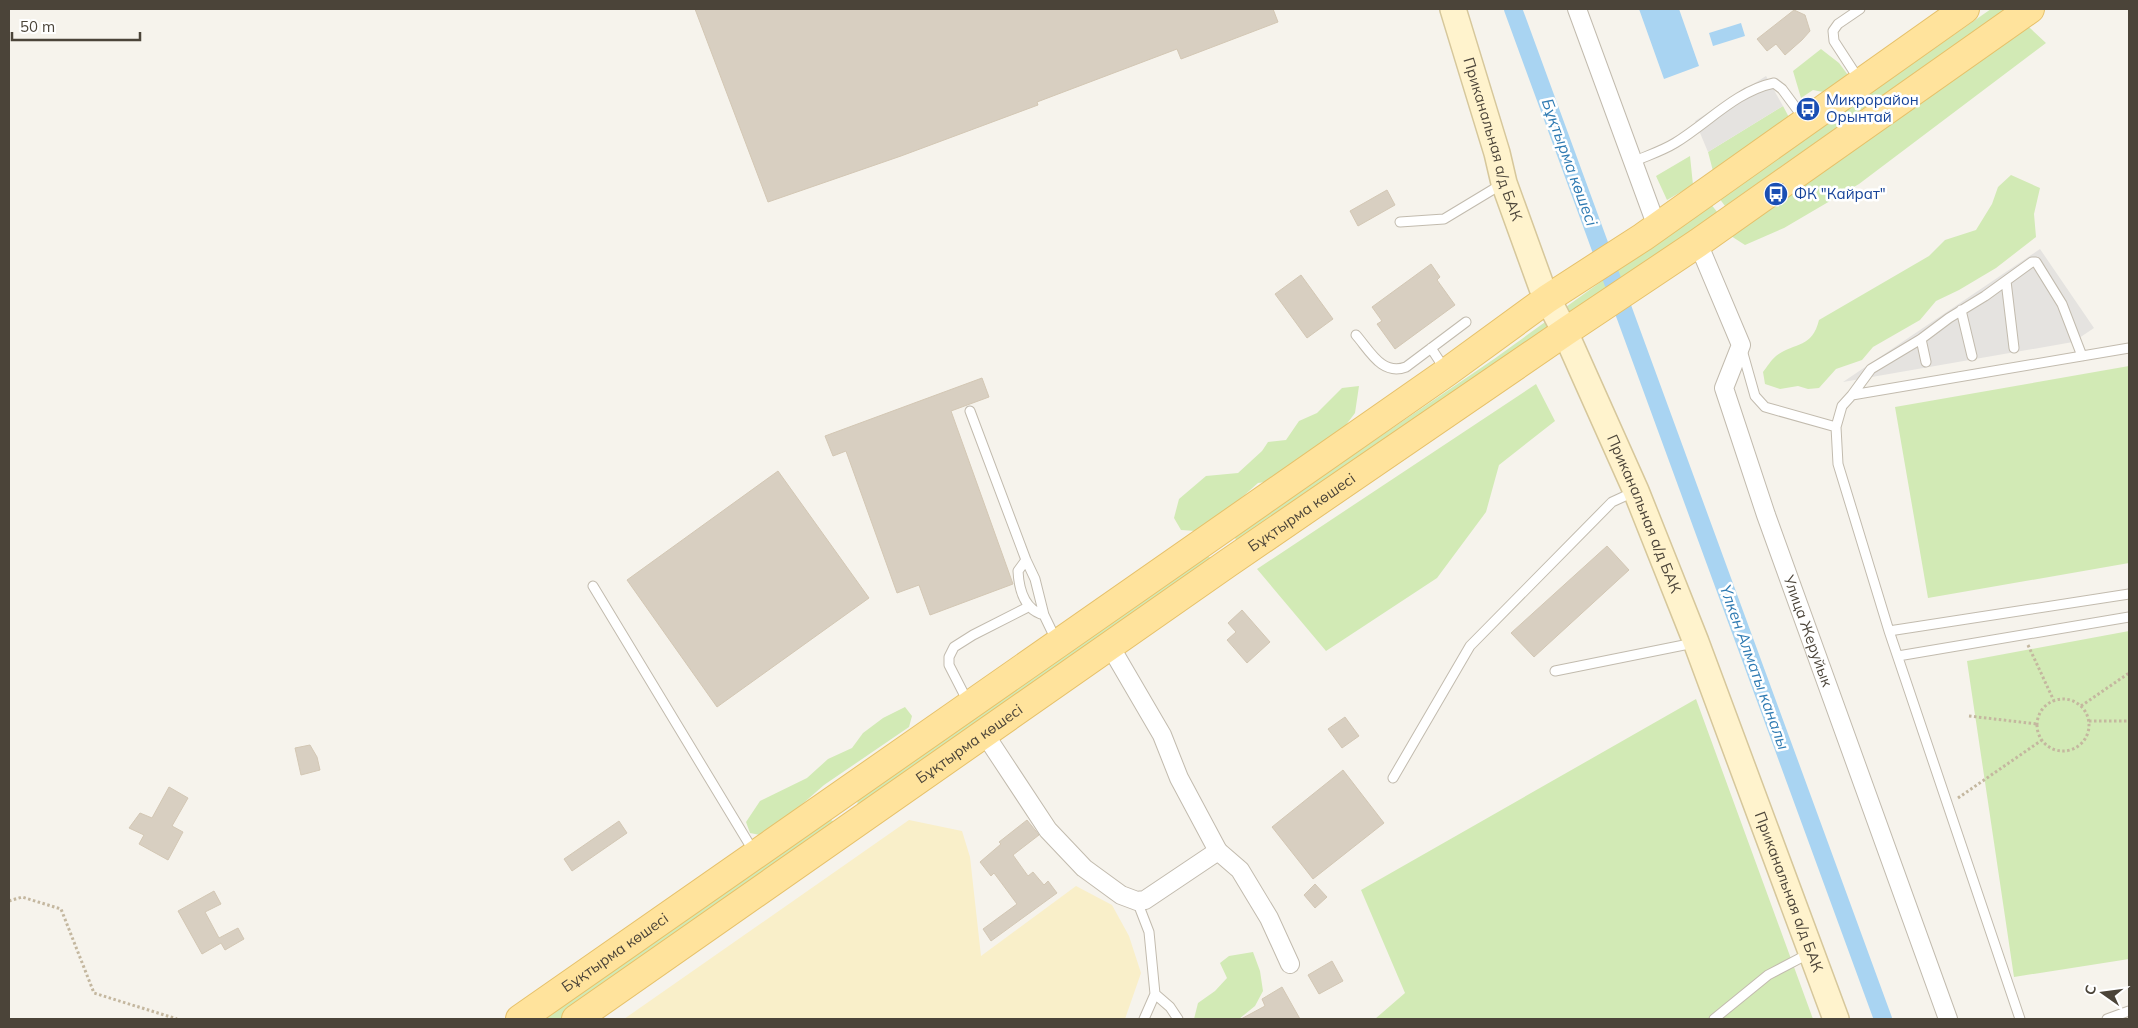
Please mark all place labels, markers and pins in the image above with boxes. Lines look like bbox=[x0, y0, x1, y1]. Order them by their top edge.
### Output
place label: Микрорайон Орынтай bbox=[1826, 90, 1919, 126]
bus stop icon: Микрорайон Орынтай bbox=[1795, 96, 1821, 122]
bus stop icon: ФК "Кайрат" bbox=[1763, 181, 1789, 207]
place label: ФК "Кайрат" bbox=[1794, 184, 1886, 203]

